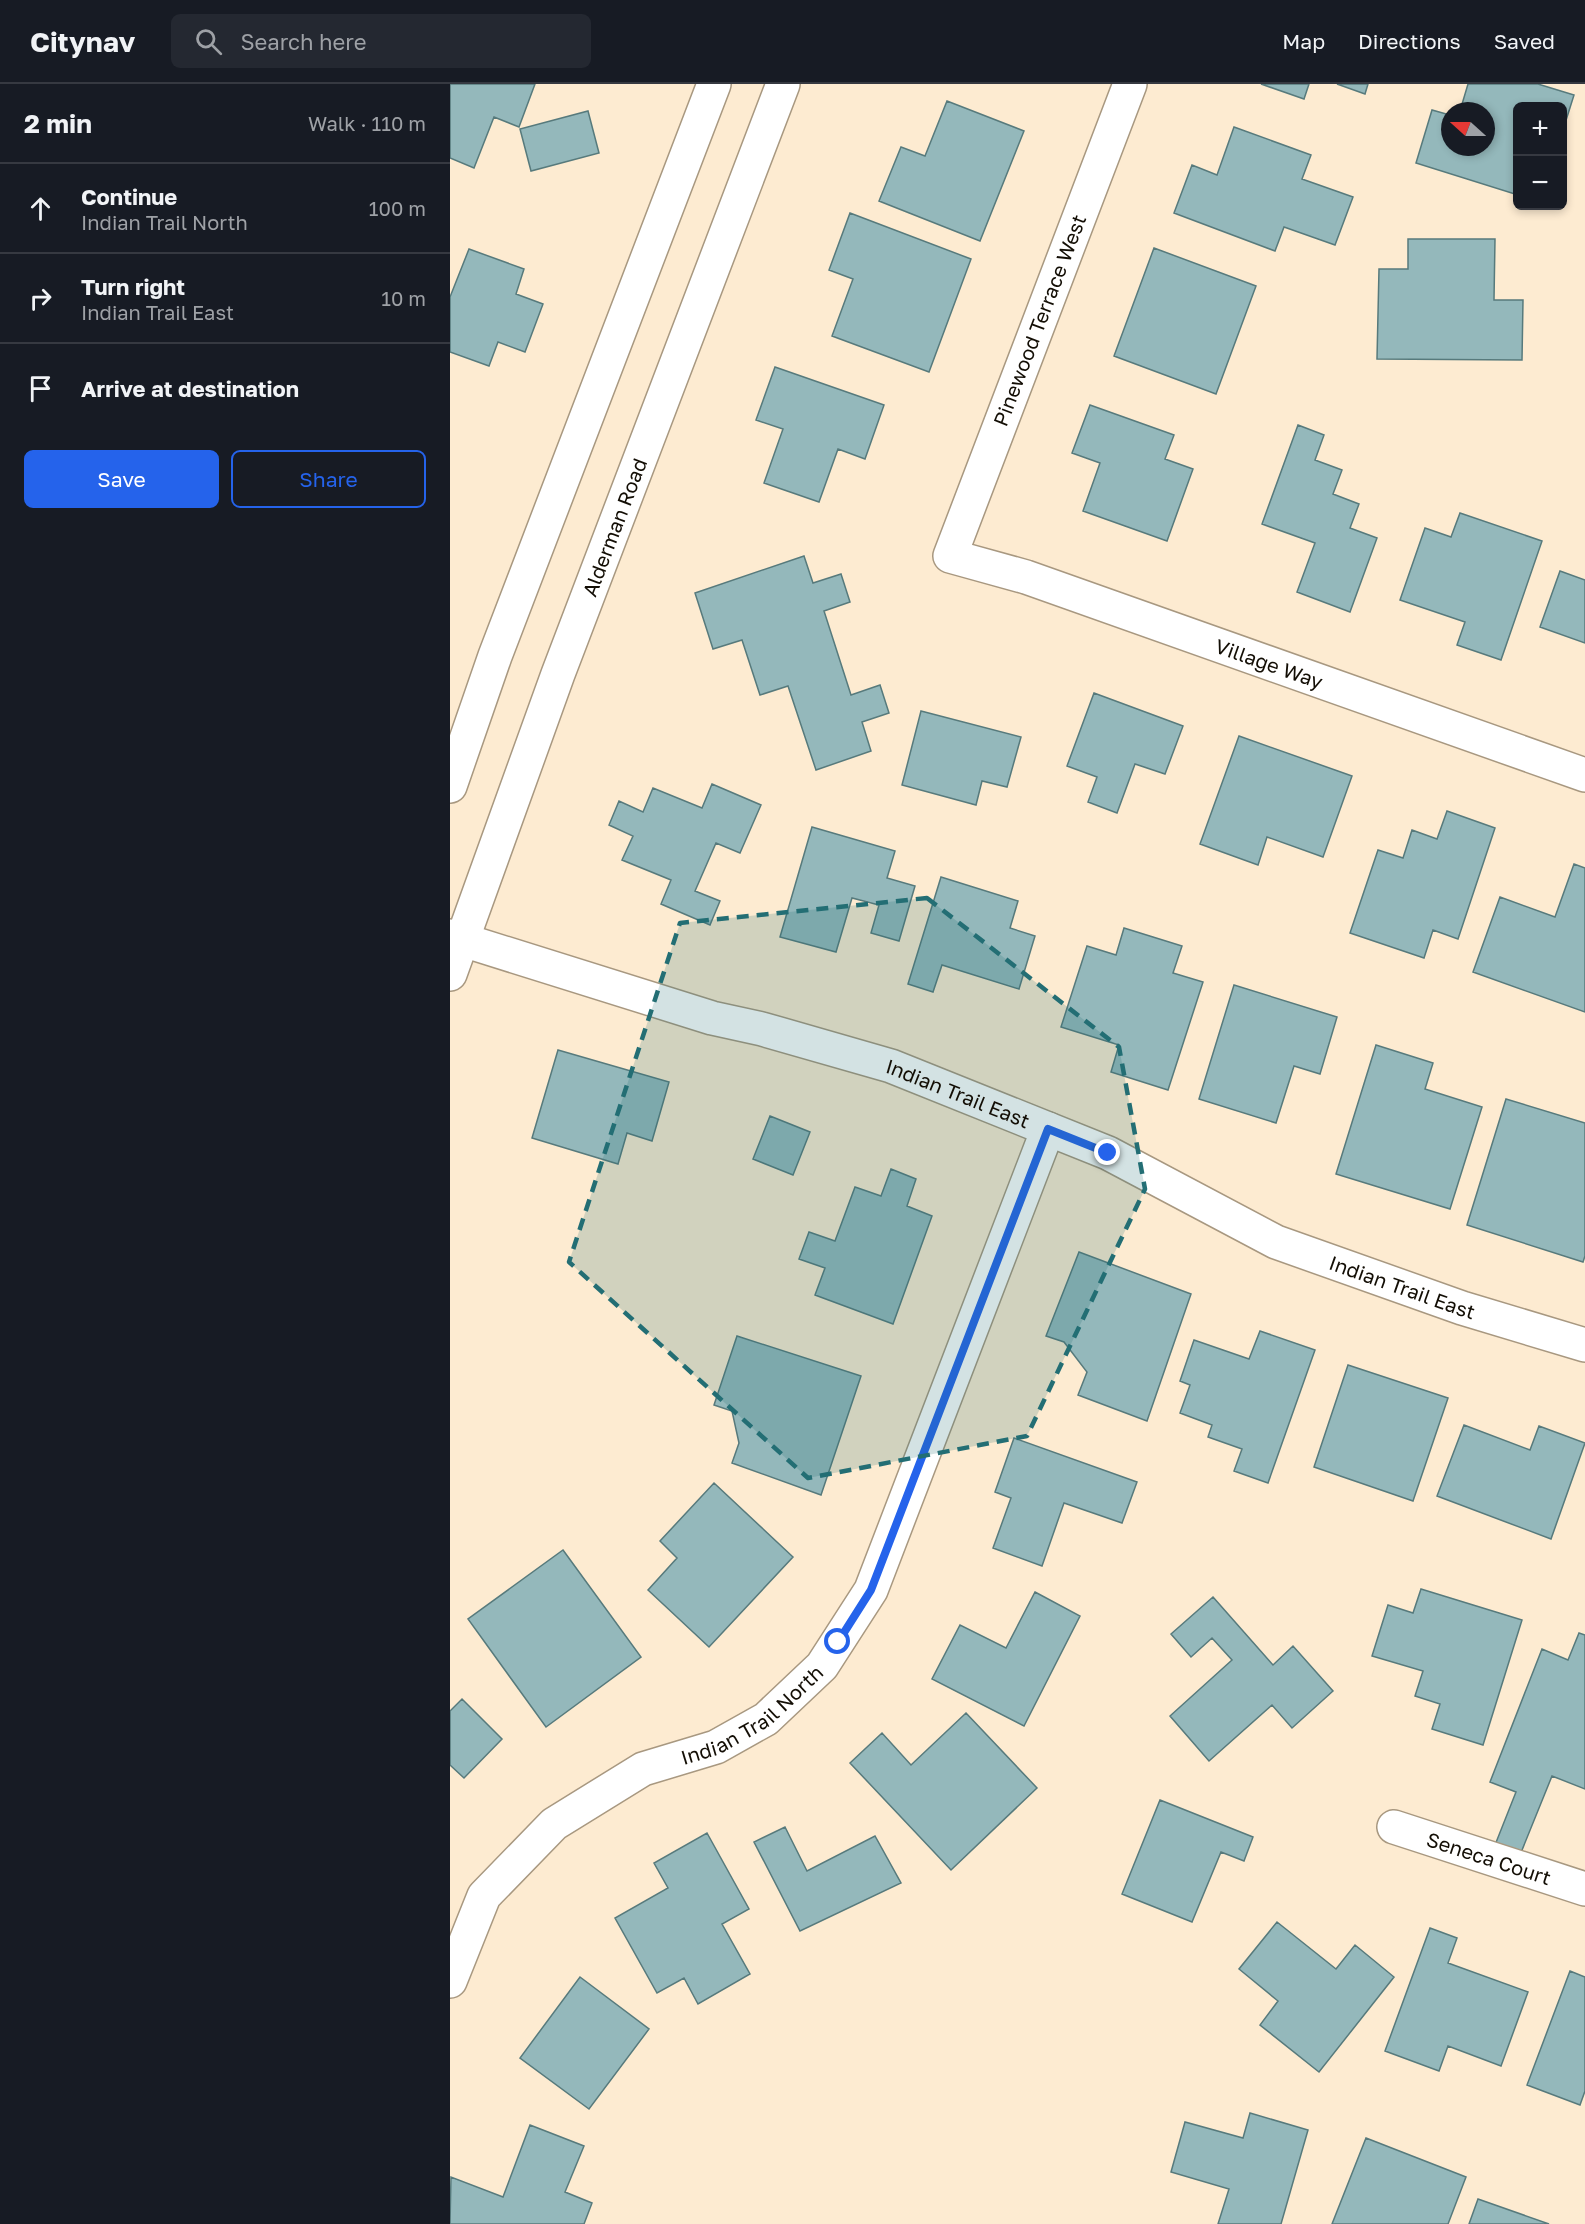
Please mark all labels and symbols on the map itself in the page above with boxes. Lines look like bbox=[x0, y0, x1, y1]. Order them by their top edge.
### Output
north arrow bbox=[1441, 102, 1495, 156]
street label: Pinewood Terrace West bbox=[988, 211, 1090, 429]
street label: Alderman Road bbox=[577, 455, 651, 600]
street label: Village Way bbox=[1212, 633, 1326, 693]
street label: Indian Trail East bbox=[883, 1053, 1033, 1132]
route end bbox=[1094, 1139, 1120, 1165]
street label: Indian Trail East bbox=[1326, 1250, 1478, 1323]
route start bbox=[824, 1628, 850, 1654]
street label: Indian Trail North bbox=[678, 1660, 828, 1769]
street label: Seneca Court bbox=[1424, 1826, 1554, 1889]

